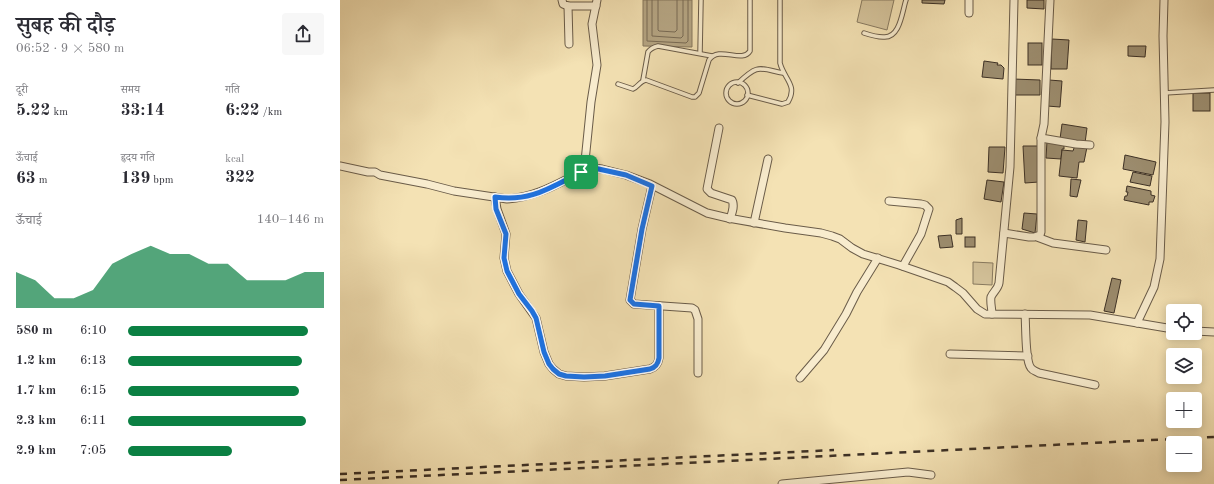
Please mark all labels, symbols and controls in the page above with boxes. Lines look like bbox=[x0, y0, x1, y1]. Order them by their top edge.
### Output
button: share bbox=[282, 13, 324, 55]
text: सुबह की दौड़ bbox=[16, 15, 115, 37]
text: 06:52 · 9 × 580 m bbox=[16, 42, 124, 55]
text: दूरी bbox=[16, 85, 28, 96]
text: समय bbox=[121, 85, 140, 96]
text: गति bbox=[225, 85, 240, 96]
text: 5.22 bbox=[16, 102, 50, 119]
text: 33:14 bbox=[121, 102, 165, 119]
text: 6:22 bbox=[225, 102, 260, 119]
text: km bbox=[50, 107, 68, 118]
text: /km bbox=[260, 107, 282, 118]
text: ऊँचाई bbox=[16, 153, 38, 164]
text: हृदय गति bbox=[121, 153, 155, 164]
text: kcal bbox=[225, 154, 244, 165]
pin bbox=[564, 155, 598, 189]
icon: arrive bbox=[570, 161, 592, 183]
text: 322 bbox=[225, 169, 255, 186]
text: 63 bbox=[16, 170, 36, 187]
text: 139 bbox=[121, 170, 150, 187]
text: m bbox=[36, 175, 48, 186]
text: bpm bbox=[150, 175, 173, 186]
text: 140–146 m bbox=[257, 213, 324, 226]
text: ऊँचाई bbox=[16, 214, 42, 227]
map controls bbox=[1166, 304, 1202, 472]
button: locate bbox=[1166, 304, 1202, 340]
text: 580 m bbox=[16, 324, 53, 337]
text: 6:10 bbox=[80, 324, 106, 337]
button: layers bbox=[1166, 348, 1202, 384]
text: 1.2 km bbox=[16, 354, 56, 367]
text: 6:13 bbox=[80, 354, 106, 367]
text: 1.7 km bbox=[16, 384, 56, 397]
text: 6:15 bbox=[80, 384, 106, 397]
button: + bbox=[1166, 392, 1202, 428]
text: 2.3 km bbox=[16, 414, 56, 427]
text: 6:11 bbox=[80, 414, 106, 427]
button: − bbox=[1166, 436, 1202, 472]
text: 2.9 km bbox=[16, 444, 56, 457]
text: 7:05 bbox=[80, 444, 106, 457]

